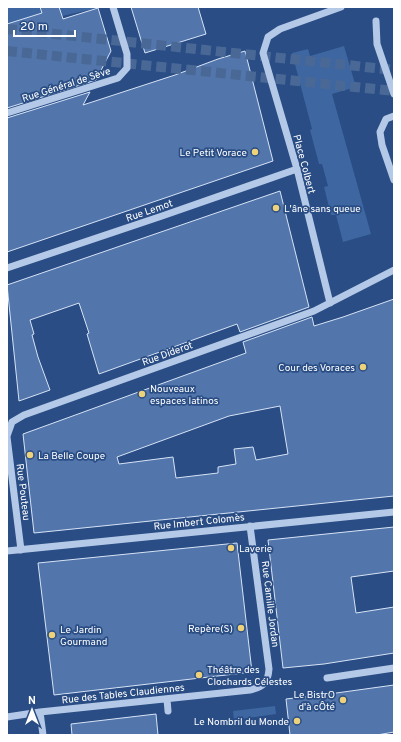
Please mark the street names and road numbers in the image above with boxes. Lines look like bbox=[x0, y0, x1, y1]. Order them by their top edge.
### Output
street label: Rue Général de Sève bbox=[21, 65, 112, 106]
street label: Place Colbert bbox=[289, 133, 318, 196]
street label: Rue Lemot bbox=[124, 197, 175, 226]
street label: Rue Diderot bbox=[140, 339, 195, 370]
street label: Rue Pouteau bbox=[13, 463, 32, 521]
street label: Rue Imbert Colomès bbox=[153, 511, 246, 534]
street label: Rue Camille Jordan bbox=[258, 560, 281, 648]
street label: Rue des Tables Claudiennes bbox=[61, 682, 186, 707]

